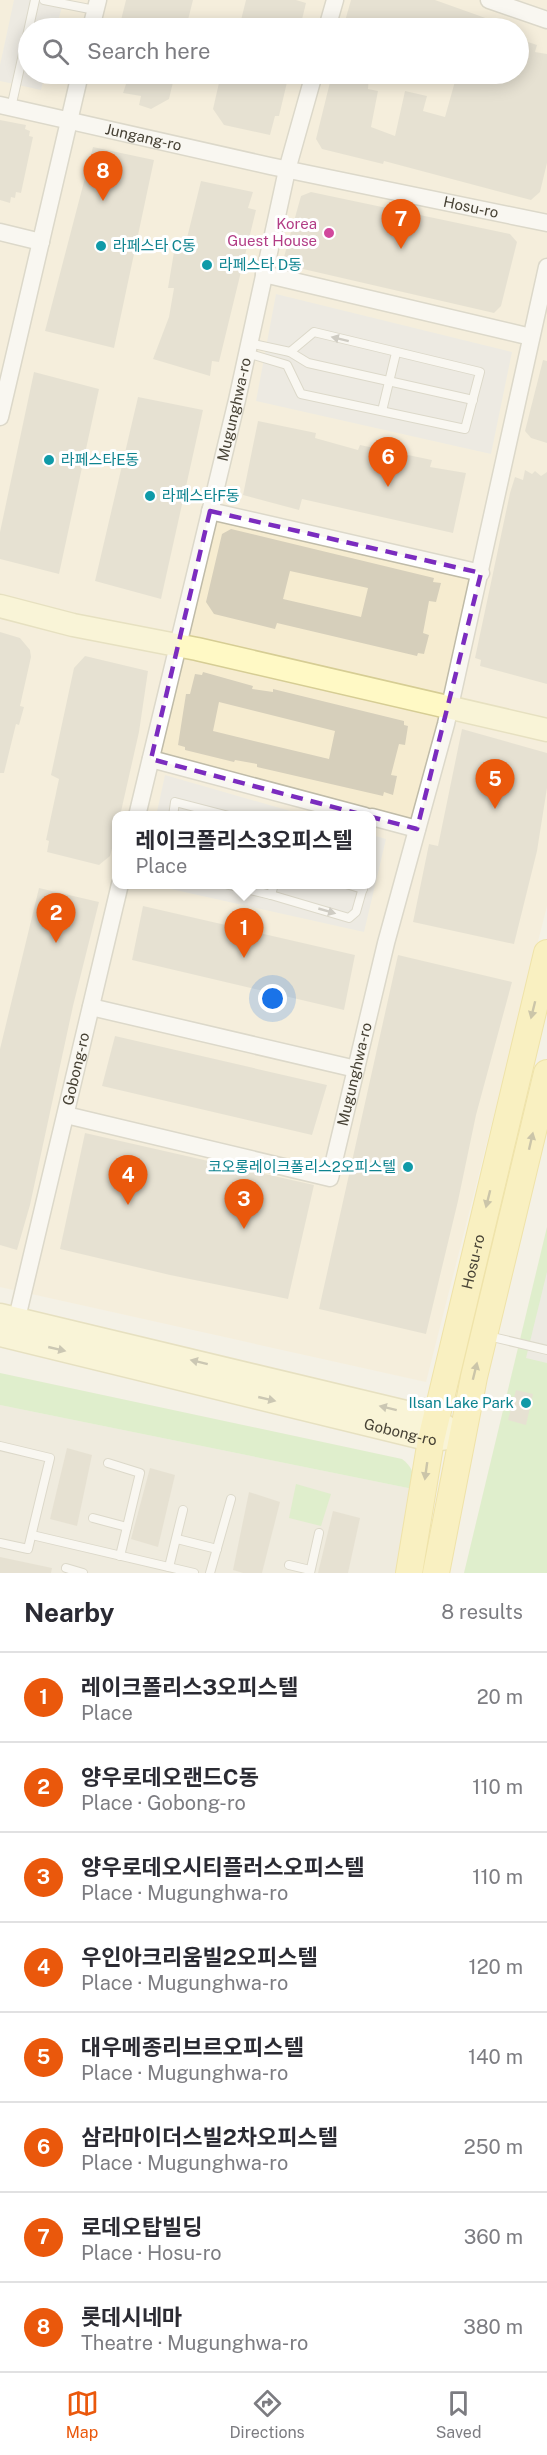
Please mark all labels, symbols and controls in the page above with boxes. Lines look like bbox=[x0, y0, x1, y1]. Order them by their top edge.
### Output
search box bbox=[18, 18, 529, 84]
icon: search bbox=[39, 35, 72, 68]
text: Search here bbox=[87, 38, 211, 64]
street label: Jungang-ro bbox=[104, 120, 183, 154]
pin: 8 bbox=[84, 152, 122, 201]
street label: Hosu-ro bbox=[442, 193, 500, 221]
pin: 7 bbox=[382, 200, 420, 249]
place label: Korea Guest House bbox=[227, 215, 317, 249]
marker: Korea Guest House bbox=[322, 226, 336, 240]
place label: 라페스타 C동 bbox=[113, 237, 196, 254]
marker: 라페스타 C동 bbox=[94, 239, 108, 253]
place label: 라페스타 D동 bbox=[219, 256, 302, 273]
marker: 라페스타 D동 bbox=[200, 258, 214, 272]
one-way arrow bbox=[331, 333, 349, 343]
street label: Mugunghwa-ro bbox=[214, 356, 254, 463]
pin: 6 bbox=[368, 438, 408, 487]
place label: 라페스타E동 bbox=[61, 451, 139, 468]
marker: 라페스타E동 bbox=[42, 453, 56, 467]
place label: 라페스타F동 bbox=[162, 487, 240, 504]
marker: 라페스타F동 bbox=[143, 489, 157, 503]
pin: 5 bbox=[476, 760, 514, 809]
popup bbox=[112, 811, 376, 889]
text: 레이크폴리스3오피스텔 bbox=[135, 827, 353, 853]
text: Place bbox=[135, 854, 187, 878]
pin: 2 bbox=[36, 894, 76, 943]
one-way arrow bbox=[318, 907, 336, 916]
pin: 1 bbox=[224, 908, 264, 958]
your location bbox=[258, 984, 287, 1013]
one-way arrow bbox=[528, 1001, 538, 1019]
street label: Mugunghwa-ro bbox=[334, 1021, 375, 1128]
street label: Gobong-ro bbox=[59, 1031, 92, 1107]
one-way arrow bbox=[526, 1132, 536, 1150]
pin: 4 bbox=[108, 1156, 148, 1205]
place label: 코오롱레이크폴리스2오피스텔 bbox=[208, 1158, 396, 1175]
marker: 코오롱레이크폴리스2오피스텔 bbox=[401, 1160, 415, 1174]
pin: 3 bbox=[224, 1180, 264, 1229]
one-way arrow bbox=[482, 1190, 492, 1209]
street label: Hosu-ro bbox=[458, 1232, 488, 1291]
one-way arrow bbox=[48, 1344, 66, 1354]
one-way arrow bbox=[189, 1357, 208, 1366]
one-way arrow bbox=[471, 1362, 481, 1381]
place label: Ilsan Lake Park bbox=[408, 1394, 514, 1411]
one-way arrow bbox=[258, 1395, 277, 1404]
marker: Ilsan Lake Park bbox=[519, 1396, 533, 1410]
one-way arrow bbox=[379, 1402, 397, 1412]
street label: Gobong-ro bbox=[362, 1415, 437, 1448]
one-way arrow bbox=[422, 1462, 431, 1481]
text: Nearby bbox=[24, 1597, 114, 1628]
text: 8 results bbox=[441, 1600, 523, 1624]
text: 레이크폴리스3오피스텔 bbox=[81, 1674, 298, 1700]
text: 1 bbox=[39, 1685, 48, 1709]
text: 20 m bbox=[477, 1685, 523, 1709]
text: Place bbox=[81, 1701, 133, 1725]
text: 양우로데오랜드C동 bbox=[81, 1764, 259, 1790]
text: 2 bbox=[37, 1775, 50, 1799]
text: 110 m bbox=[472, 1775, 523, 1799]
text: Place · Gobong-ro bbox=[81, 1791, 246, 1815]
text: 양우로데오시티플러스오피스텔 bbox=[81, 1854, 364, 1880]
text: 3 bbox=[37, 1865, 50, 1889]
text: 110 m bbox=[472, 1865, 523, 1889]
text: Place · Mugunghwa-ro bbox=[81, 1881, 288, 1905]
text: 우인아크리움빌2오피스텔 bbox=[81, 1944, 318, 1970]
text: 4 bbox=[37, 1955, 50, 1979]
text: 120 m bbox=[469, 1955, 523, 1979]
text: Place · Mugunghwa-ro bbox=[81, 1971, 288, 1995]
text: 대우메종리브르오피스텔 bbox=[81, 2034, 304, 2060]
text: 5 bbox=[37, 2045, 50, 2069]
text: 140 m bbox=[468, 2045, 523, 2069]
text: Place · Mugunghwa-ro bbox=[81, 2061, 288, 2085]
text: 삼라마이더스빌2차오피스텔 bbox=[81, 2124, 338, 2150]
text: 6 bbox=[37, 2135, 50, 2159]
text: 250 m bbox=[464, 2135, 523, 2159]
text: Place · Mugunghwa-ro bbox=[81, 2151, 288, 2175]
text: 로데오탑빌딩 bbox=[81, 2214, 202, 2240]
text: 7 bbox=[37, 2225, 50, 2249]
text: 360 m bbox=[464, 2225, 523, 2249]
text: Place · Hosu-ro bbox=[81, 2241, 222, 2265]
text: 롯데시네마 bbox=[81, 2304, 182, 2330]
text: 8 bbox=[37, 2315, 50, 2339]
text: 380 m bbox=[463, 2315, 523, 2339]
text: Theatre · Mugunghwa-ro bbox=[81, 2331, 308, 2355]
tab: Map bbox=[66, 2387, 99, 2442]
tab: Directions bbox=[230, 2387, 305, 2442]
tab: Saved bbox=[436, 2387, 481, 2442]

